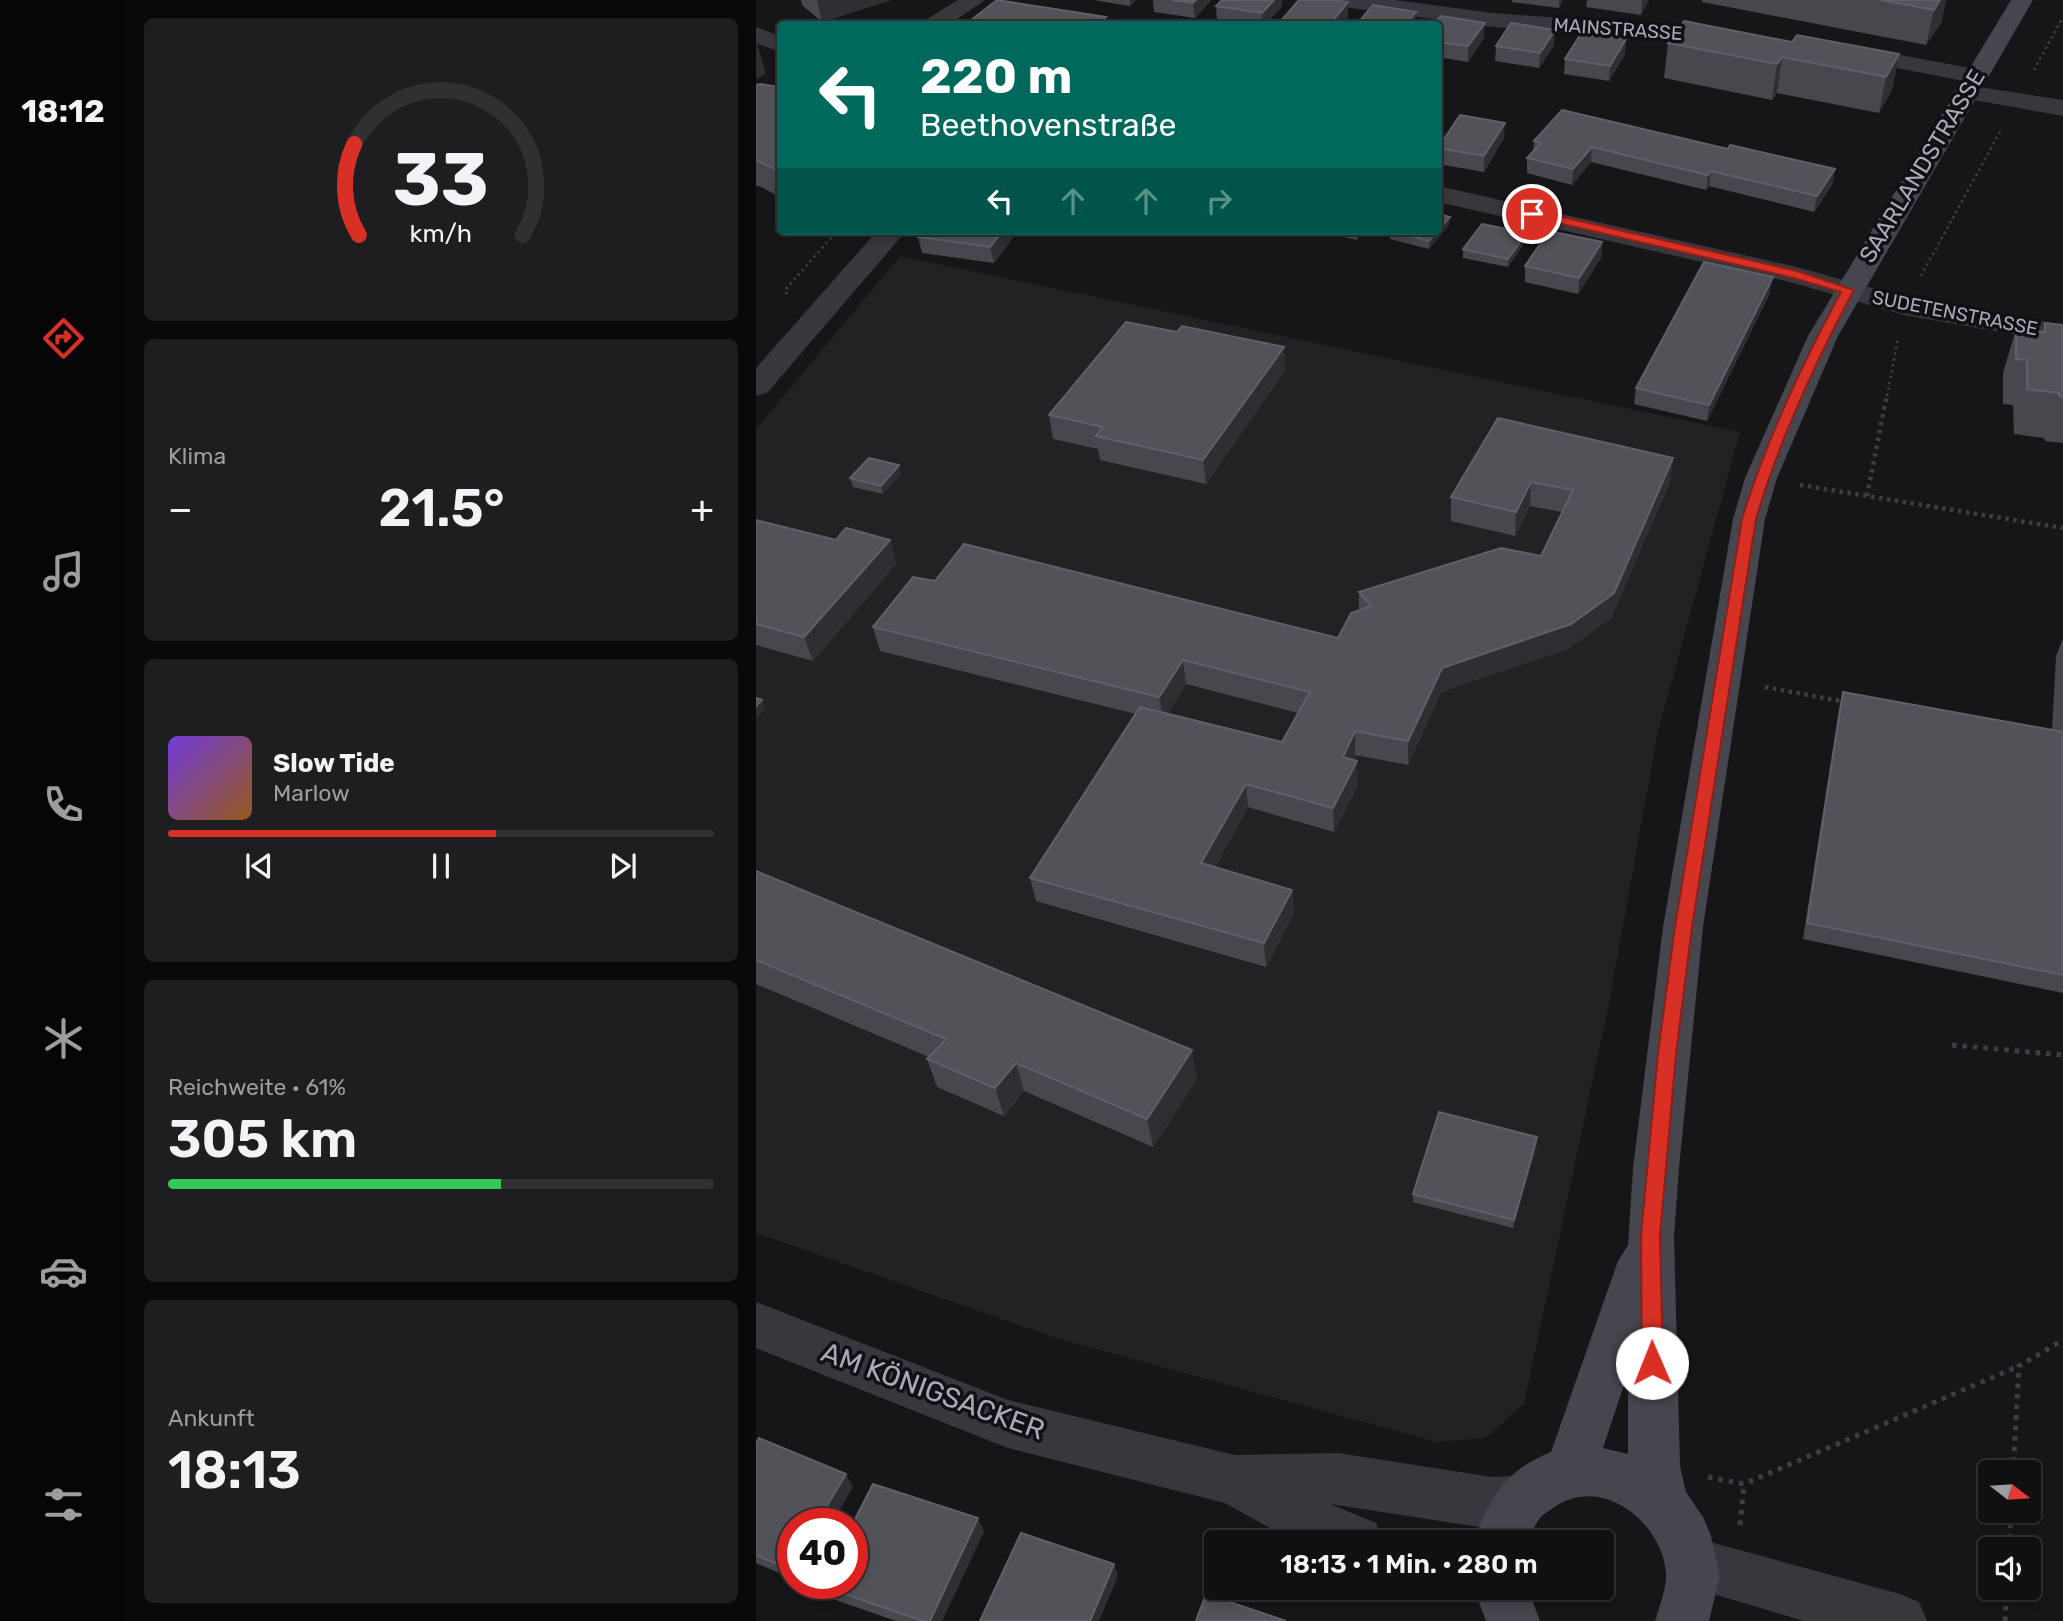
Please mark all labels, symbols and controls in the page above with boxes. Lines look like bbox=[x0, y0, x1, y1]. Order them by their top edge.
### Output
street label: MAINSTRASSE bbox=[1553, 13, 1683, 45]
text: 220 m bbox=[920, 47, 1072, 105]
icon: left bbox=[805, 49, 896, 140]
street label: SAARLANDSTRASSE bbox=[1853, 64, 1991, 268]
text: 18:12 bbox=[21, 92, 105, 130]
text: Beethovenstraße bbox=[920, 106, 1176, 144]
text: 33 bbox=[393, 138, 489, 224]
icon: left bbox=[981, 182, 1019, 220]
icon: ahead bbox=[1054, 182, 1092, 220]
icon: ahead bbox=[1127, 182, 1165, 220]
icon: right bbox=[1200, 182, 1238, 220]
pin bbox=[1502, 184, 1562, 244]
icon: arrive bbox=[1513, 195, 1551, 233]
text: km/h bbox=[410, 219, 472, 248]
street label: SUDETENSTRASSE bbox=[1870, 286, 2040, 340]
icon: directions bbox=[39, 314, 88, 363]
text: Klima bbox=[168, 442, 226, 470]
text: 21.5° bbox=[378, 477, 505, 539]
text: − bbox=[168, 486, 193, 532]
text: + bbox=[690, 486, 714, 532]
icon: music bbox=[39, 547, 88, 596]
text: Slow Tide bbox=[273, 748, 395, 779]
text: Marlow bbox=[273, 779, 350, 807]
icon: phone bbox=[39, 780, 88, 829]
icon: previous bbox=[240, 847, 278, 885]
icon: pause bbox=[422, 847, 460, 885]
icon: next bbox=[604, 847, 642, 885]
icon: climate bbox=[39, 1014, 88, 1063]
text: Reichweite · 61% bbox=[168, 1073, 346, 1101]
text: 305 km bbox=[168, 1108, 357, 1170]
icon: car bbox=[39, 1247, 88, 1296]
position arrow bbox=[1615, 1326, 1689, 1400]
street label: AM KÖNIGSACKER bbox=[817, 1335, 1049, 1447]
text: Ankunft bbox=[168, 1404, 255, 1432]
text: 18:13 bbox=[168, 1439, 301, 1501]
north arrow bbox=[1978, 1460, 2040, 1522]
map controls bbox=[1978, 1460, 2041, 1600]
icon: filters bbox=[39, 1480, 88, 1529]
speed limit sign: 40 bbox=[777, 1508, 868, 1599]
button: sound bbox=[1978, 1537, 2041, 1600]
text: 18:13 · 1 Min. · 280 m bbox=[1280, 1549, 1538, 1580]

